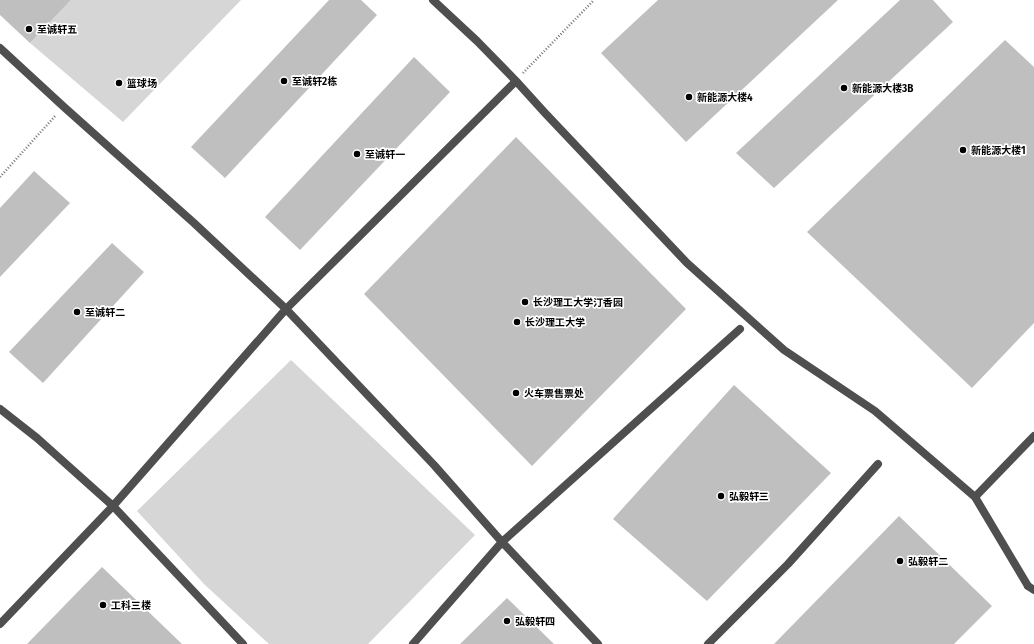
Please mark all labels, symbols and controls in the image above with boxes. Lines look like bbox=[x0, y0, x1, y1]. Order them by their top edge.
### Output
place label: 至诚轩五 bbox=[37, 23, 77, 36]
marker: 至诚轩五 bbox=[24, 24, 34, 34]
place label: 至诚轩2栋 bbox=[292, 75, 337, 88]
marker: 至诚轩2栋 bbox=[279, 76, 289, 86]
marker: 篮球场 bbox=[114, 78, 124, 88]
place label: 篮球场 bbox=[127, 78, 157, 90]
place label: 新能源大楼3B bbox=[852, 82, 913, 95]
marker: 新能源大楼3B bbox=[839, 83, 849, 93]
place label: 新能源大楼4 bbox=[697, 91, 753, 104]
marker: 新能源大楼4 bbox=[684, 92, 694, 102]
place label: 新能源大楼1 bbox=[971, 144, 1026, 157]
marker: 新能源大楼1 bbox=[958, 145, 968, 155]
place label: 至诚轩一 bbox=[365, 148, 405, 161]
marker: 至诚轩一 bbox=[352, 149, 362, 159]
place label: 长沙理工大学汀香园 bbox=[533, 296, 623, 309]
marker: 长沙理工大学汀香园 bbox=[520, 297, 530, 307]
place label: 至诚轩二 bbox=[85, 306, 125, 319]
marker: 至诚轩二 bbox=[72, 307, 82, 317]
place label: 长沙理工大学 bbox=[525, 316, 585, 329]
marker: 长沙理工大学 bbox=[512, 317, 522, 327]
marker: 火车票售票处 bbox=[511, 388, 521, 398]
place label: 火车票售票处 bbox=[524, 388, 584, 400]
marker: 弘毅轩三 bbox=[716, 491, 726, 501]
place label: 弘毅轩三 bbox=[729, 491, 769, 503]
marker: 弘毅轩二 bbox=[895, 556, 905, 566]
place label: 弘毅轩二 bbox=[908, 556, 948, 568]
marker: 工科三楼 bbox=[98, 600, 108, 610]
place label: 工科三楼 bbox=[111, 600, 151, 612]
marker: 弘毅轩四 bbox=[502, 616, 512, 626]
place label: 弘毅轩四 bbox=[515, 616, 555, 628]

